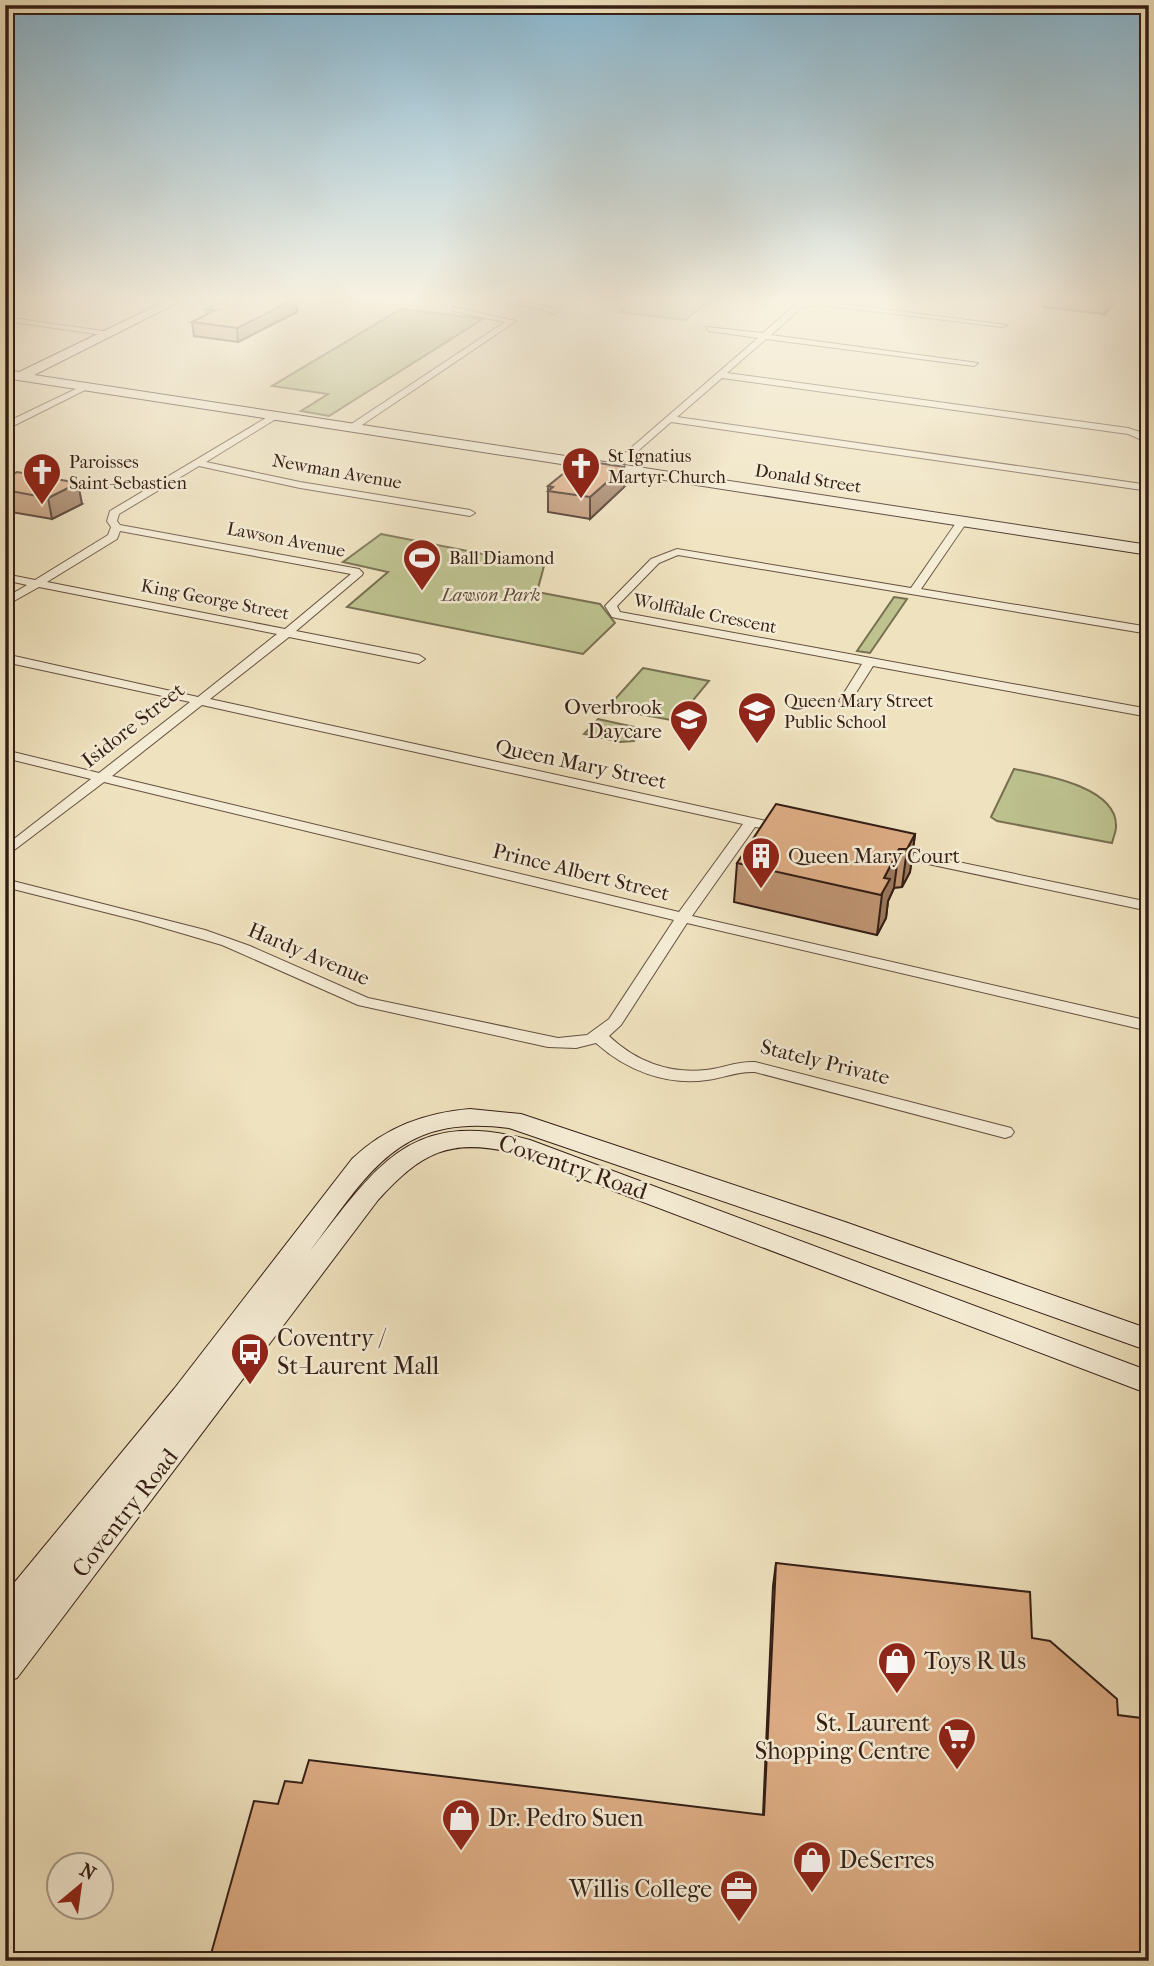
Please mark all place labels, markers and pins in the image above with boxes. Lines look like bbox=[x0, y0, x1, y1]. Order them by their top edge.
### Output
church icon: St Ignatius Martyr Church bbox=[560, 445, 602, 500]
place label: St Ignatius Martyr Church bbox=[608, 446, 726, 488]
church icon: Paroisses Saint-Sebastien bbox=[21, 451, 63, 506]
place label: Paroisses Saint-Sebastien bbox=[69, 452, 187, 494]
sports icon: Ball Diamond bbox=[401, 537, 443, 592]
place label: Ball Diamond bbox=[449, 548, 555, 569]
school or university icon: Queen Mary Street Public School bbox=[736, 690, 778, 745]
place label: Queen Mary Street Public School bbox=[784, 691, 934, 733]
place label: Overbrook Daycare bbox=[564, 695, 662, 743]
school or university icon: Overbrook Daycare bbox=[668, 698, 710, 753]
building icon: Queen Mary Court bbox=[740, 835, 782, 890]
place label: Queen Mary Court bbox=[788, 844, 961, 868]
place label: Coventry / St-Laurent Mall bbox=[277, 1324, 439, 1380]
bus stop icon: Coventry / St-Laurent Mall bbox=[229, 1331, 271, 1386]
shop icon: Toys R Us bbox=[876, 1640, 918, 1695]
place label: Toys R Us bbox=[924, 1647, 1026, 1675]
place label: St. Laurent Shopping Centre bbox=[755, 1709, 930, 1765]
supermarket icon: St. Laurent Shopping Centre bbox=[936, 1716, 978, 1771]
shop icon: Dr. Pedro Suen bbox=[440, 1797, 482, 1852]
place label: Dr. Pedro Suen bbox=[488, 1804, 643, 1832]
shop icon: DeSerres bbox=[791, 1839, 833, 1894]
place label: DeSerres bbox=[839, 1846, 935, 1874]
office icon: Willis College bbox=[718, 1868, 760, 1923]
place label: Willis College bbox=[568, 1875, 712, 1903]

